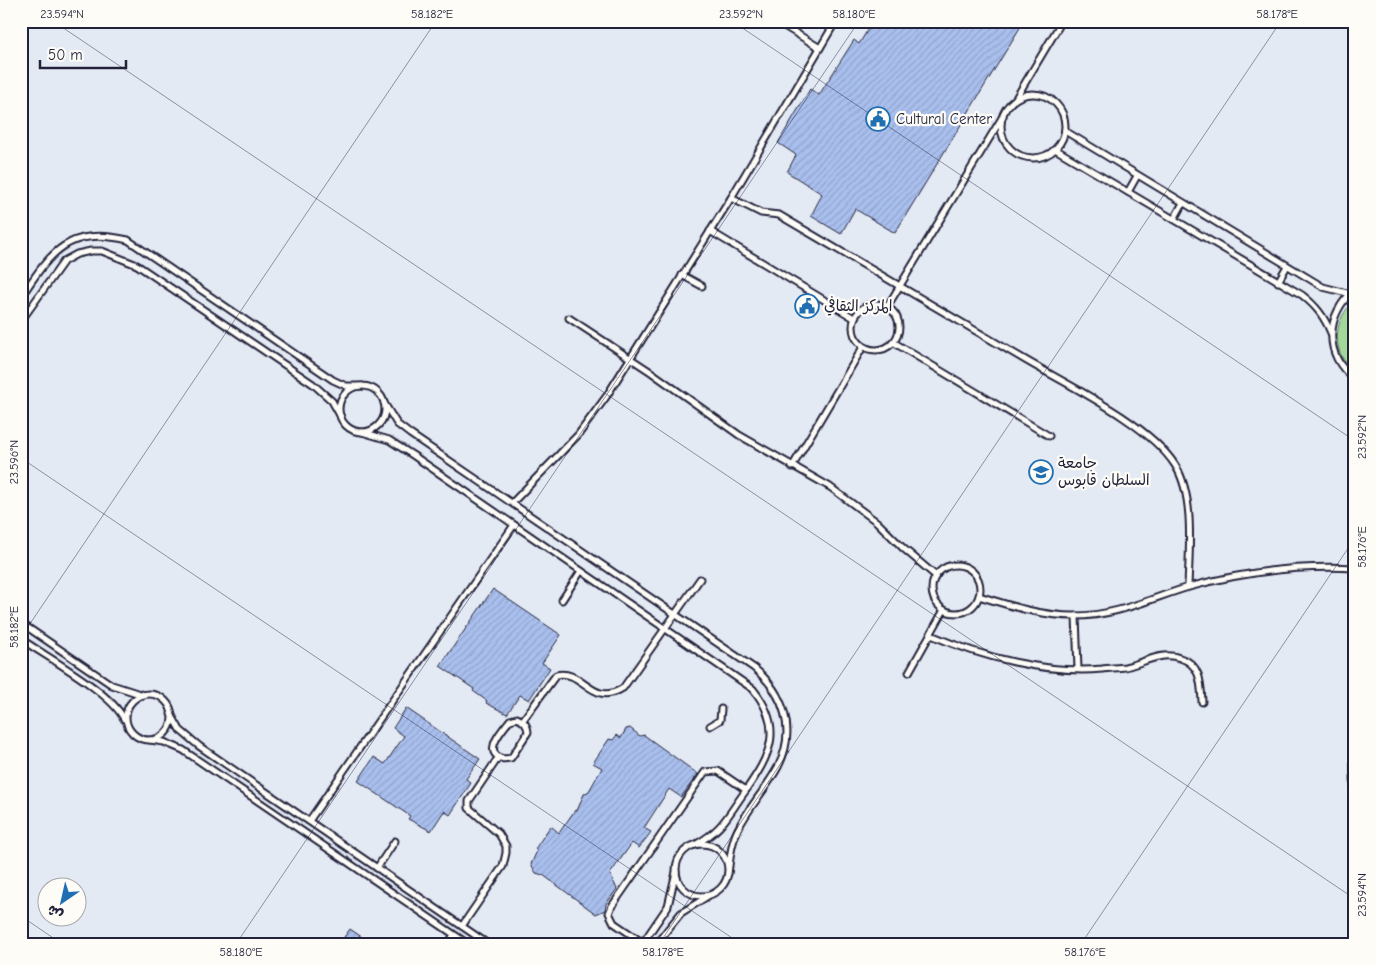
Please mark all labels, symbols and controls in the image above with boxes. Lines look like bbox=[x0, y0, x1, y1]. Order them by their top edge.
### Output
text: 23.594°N bbox=[40, 7, 84, 21]
text: 58.182°E bbox=[411, 7, 453, 21]
text: 23.592°N bbox=[719, 7, 763, 21]
text: 58.180°E bbox=[833, 7, 875, 21]
text: 58.178°E bbox=[1256, 7, 1298, 21]
scale bar bbox=[40, 38, 126, 70]
text: 50 m bbox=[48, 46, 83, 64]
public building icon: Cultural Center bbox=[865, 106, 891, 132]
place label: Cultural Center bbox=[896, 110, 992, 128]
public building icon: المركز الثقافي bbox=[794, 293, 820, 319]
place label: المركز الثقافي bbox=[824, 296, 892, 316]
text: 23.592°N bbox=[1355, 415, 1369, 459]
text: 23.596°N bbox=[7, 440, 21, 484]
place label: جامعة السلطان قابوس bbox=[1058, 454, 1150, 489]
school or university icon: جامعة السلطان قابوس bbox=[1028, 459, 1054, 485]
text: 58.176°E bbox=[1355, 526, 1369, 568]
text: 58.182°E bbox=[7, 606, 21, 648]
text: 23.594°N bbox=[1355, 873, 1369, 917]
north arrow bbox=[38, 878, 88, 928]
text: ش bbox=[44, 901, 66, 924]
text: 58.180°E bbox=[220, 945, 262, 959]
text: 58.178°E bbox=[642, 945, 684, 959]
text: 58.176°E bbox=[1064, 945, 1106, 959]

